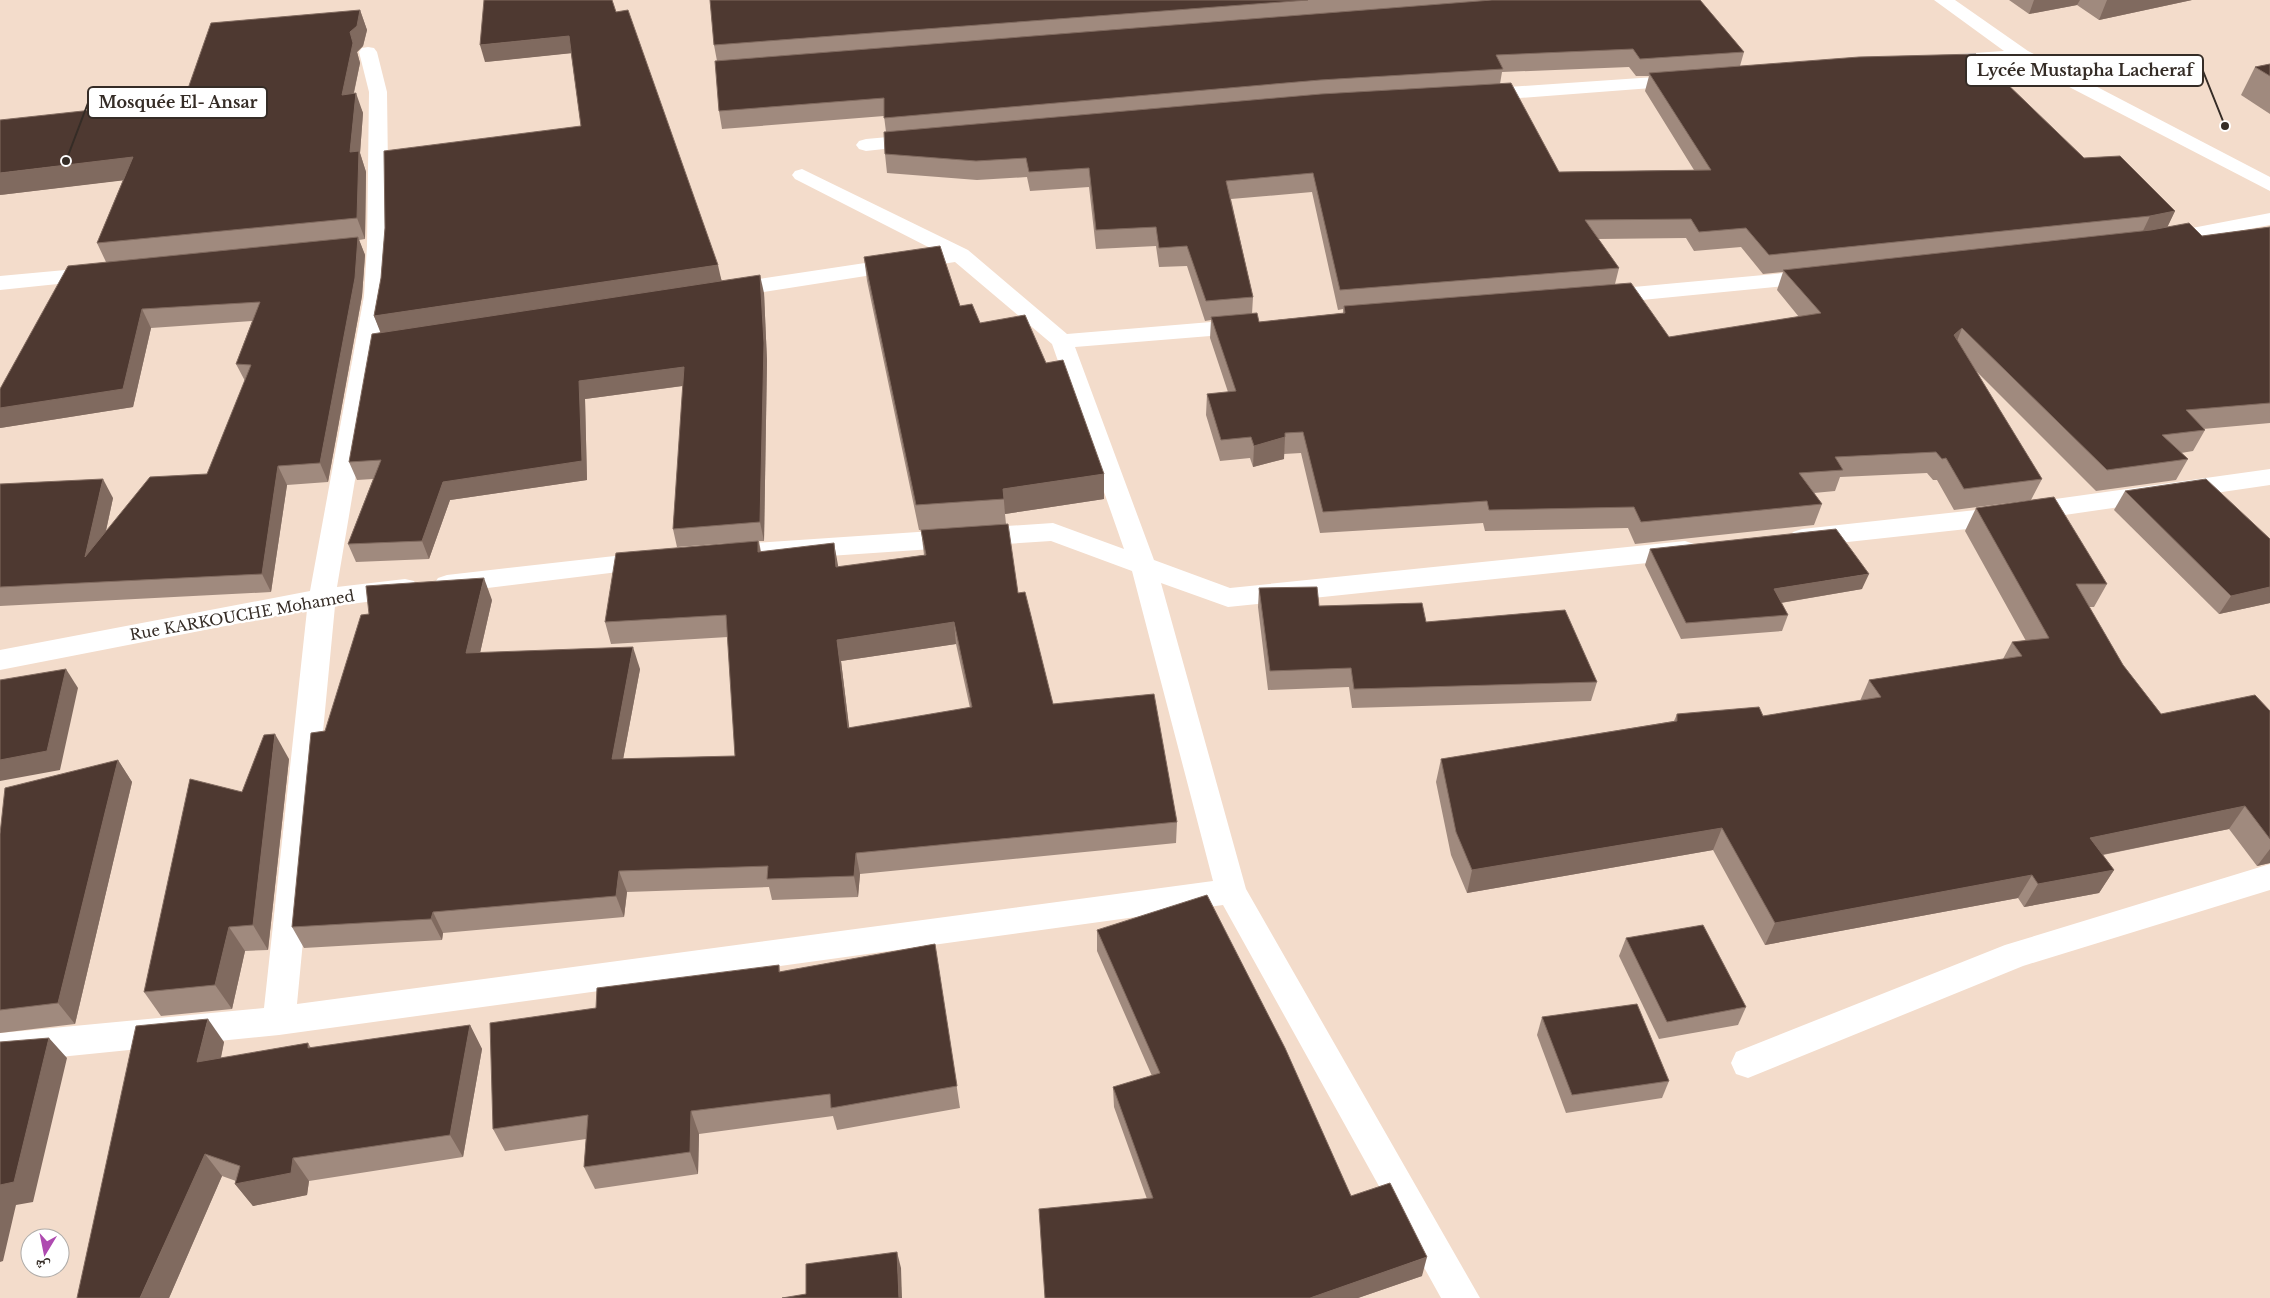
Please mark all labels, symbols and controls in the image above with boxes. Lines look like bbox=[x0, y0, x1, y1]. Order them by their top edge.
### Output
callout: Lycée Mustapha Lacheraf bbox=[1966, 55, 2203, 86]
text: Lycée Mustapha Lacheraf bbox=[1977, 60, 2195, 80]
callout: Mosquée El- Ansar bbox=[88, 87, 267, 118]
text: Mosquée El- Ansar bbox=[98, 92, 258, 112]
street label: Rue KARKOUCHE Mohamed bbox=[128, 586, 356, 644]
north arrow bbox=[20, 1228, 70, 1278]
text: ش bbox=[34, 1256, 52, 1276]

